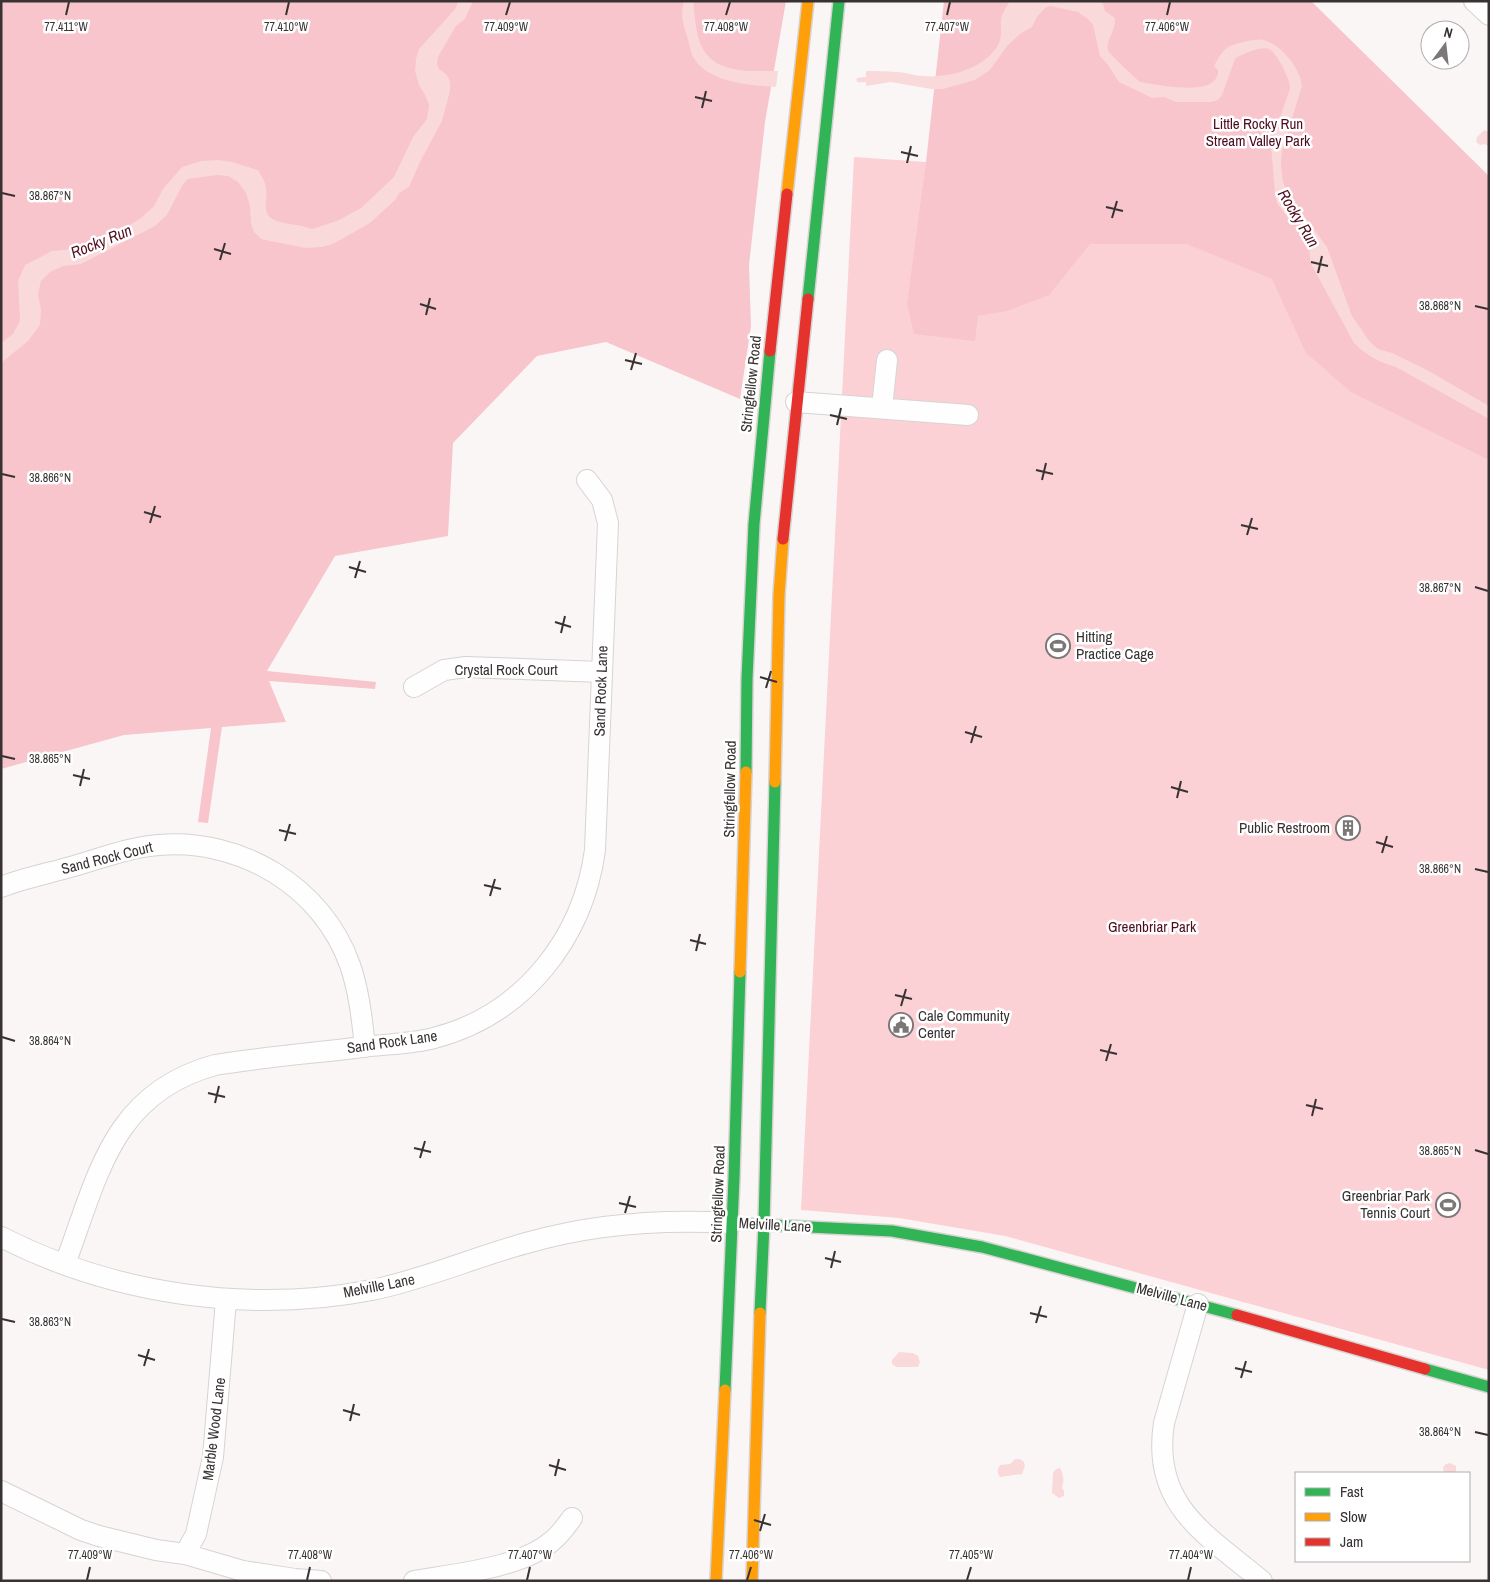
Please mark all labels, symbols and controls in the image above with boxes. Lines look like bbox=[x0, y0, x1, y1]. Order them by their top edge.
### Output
text: 77.411°W bbox=[44, 19, 88, 35]
text: 77.410°W bbox=[264, 19, 309, 35]
text: 77.409°W bbox=[484, 19, 529, 35]
text: 77.408°W bbox=[704, 19, 749, 35]
text: 77.407°W bbox=[925, 19, 970, 35]
text: 77.406°W bbox=[1145, 19, 1190, 35]
north arrow bbox=[1420, 20, 1470, 70]
text: N bbox=[1442, 23, 1455, 42]
park label: Little Rocky Run Stream Valley Park bbox=[1206, 113, 1311, 151]
water label: Rocky Run bbox=[1273, 185, 1325, 251]
text: 38.867°N bbox=[29, 188, 71, 204]
water label: Rocky Run bbox=[67, 219, 135, 263]
text: 38.868°N bbox=[1419, 298, 1461, 314]
street label: Stringfellow Road bbox=[735, 335, 766, 433]
text: 38.866°N bbox=[29, 470, 71, 486]
text: 38.867°N bbox=[1419, 580, 1461, 596]
place label: Hitting Practice Cage bbox=[1076, 626, 1154, 664]
sports icon: Hitting Practice Cage bbox=[1045, 633, 1071, 659]
street label: Sand Rock Lane bbox=[588, 645, 613, 737]
street label: Crystal Rock Court bbox=[454, 659, 558, 680]
street label: Stringfellow Road bbox=[718, 740, 741, 838]
text: 38.865°N bbox=[29, 751, 71, 767]
building icon: Public Restroom bbox=[1335, 815, 1361, 841]
place label: Public Restroom bbox=[1239, 817, 1330, 838]
street label: Sand Rock Court bbox=[59, 836, 155, 879]
text: 38.866°N bbox=[1419, 861, 1461, 877]
park label: Greenbriar Park bbox=[1108, 916, 1197, 937]
place label: Cale Community Center bbox=[918, 1005, 1010, 1043]
public building icon: Cale Community Center bbox=[888, 1012, 914, 1038]
street label: Sand Rock Lane bbox=[345, 1025, 439, 1058]
text: 38.864°N bbox=[29, 1033, 71, 1049]
text: 38.865°N bbox=[1419, 1143, 1461, 1159]
street label: Stringfellow Road bbox=[705, 1145, 730, 1243]
place label: Greenbriar Park Tennis Court bbox=[1342, 1185, 1431, 1223]
sports icon: Greenbriar Park Tennis Court bbox=[1435, 1192, 1461, 1218]
street label: Melville Lane bbox=[738, 1212, 812, 1237]
street label: Melville Lane bbox=[341, 1268, 417, 1303]
street label: Melville Lane bbox=[1134, 1277, 1210, 1316]
text: 38.863°N bbox=[29, 1314, 71, 1330]
street label: Marble Wood Lane bbox=[197, 1376, 230, 1482]
text: 38.864°N bbox=[1419, 1424, 1461, 1440]
legend bbox=[1295, 1472, 1470, 1562]
text: Fast bbox=[1340, 1481, 1364, 1502]
text: Slow bbox=[1340, 1506, 1367, 1527]
text: Jam bbox=[1340, 1531, 1363, 1552]
text: 77.409°W bbox=[68, 1547, 113, 1563]
text: 77.408°W bbox=[288, 1547, 333, 1563]
text: 77.407°W bbox=[508, 1547, 553, 1563]
text: 77.406°W bbox=[729, 1547, 774, 1563]
text: 77.405°W bbox=[949, 1547, 994, 1563]
text: 77.404°W bbox=[1169, 1547, 1214, 1563]

